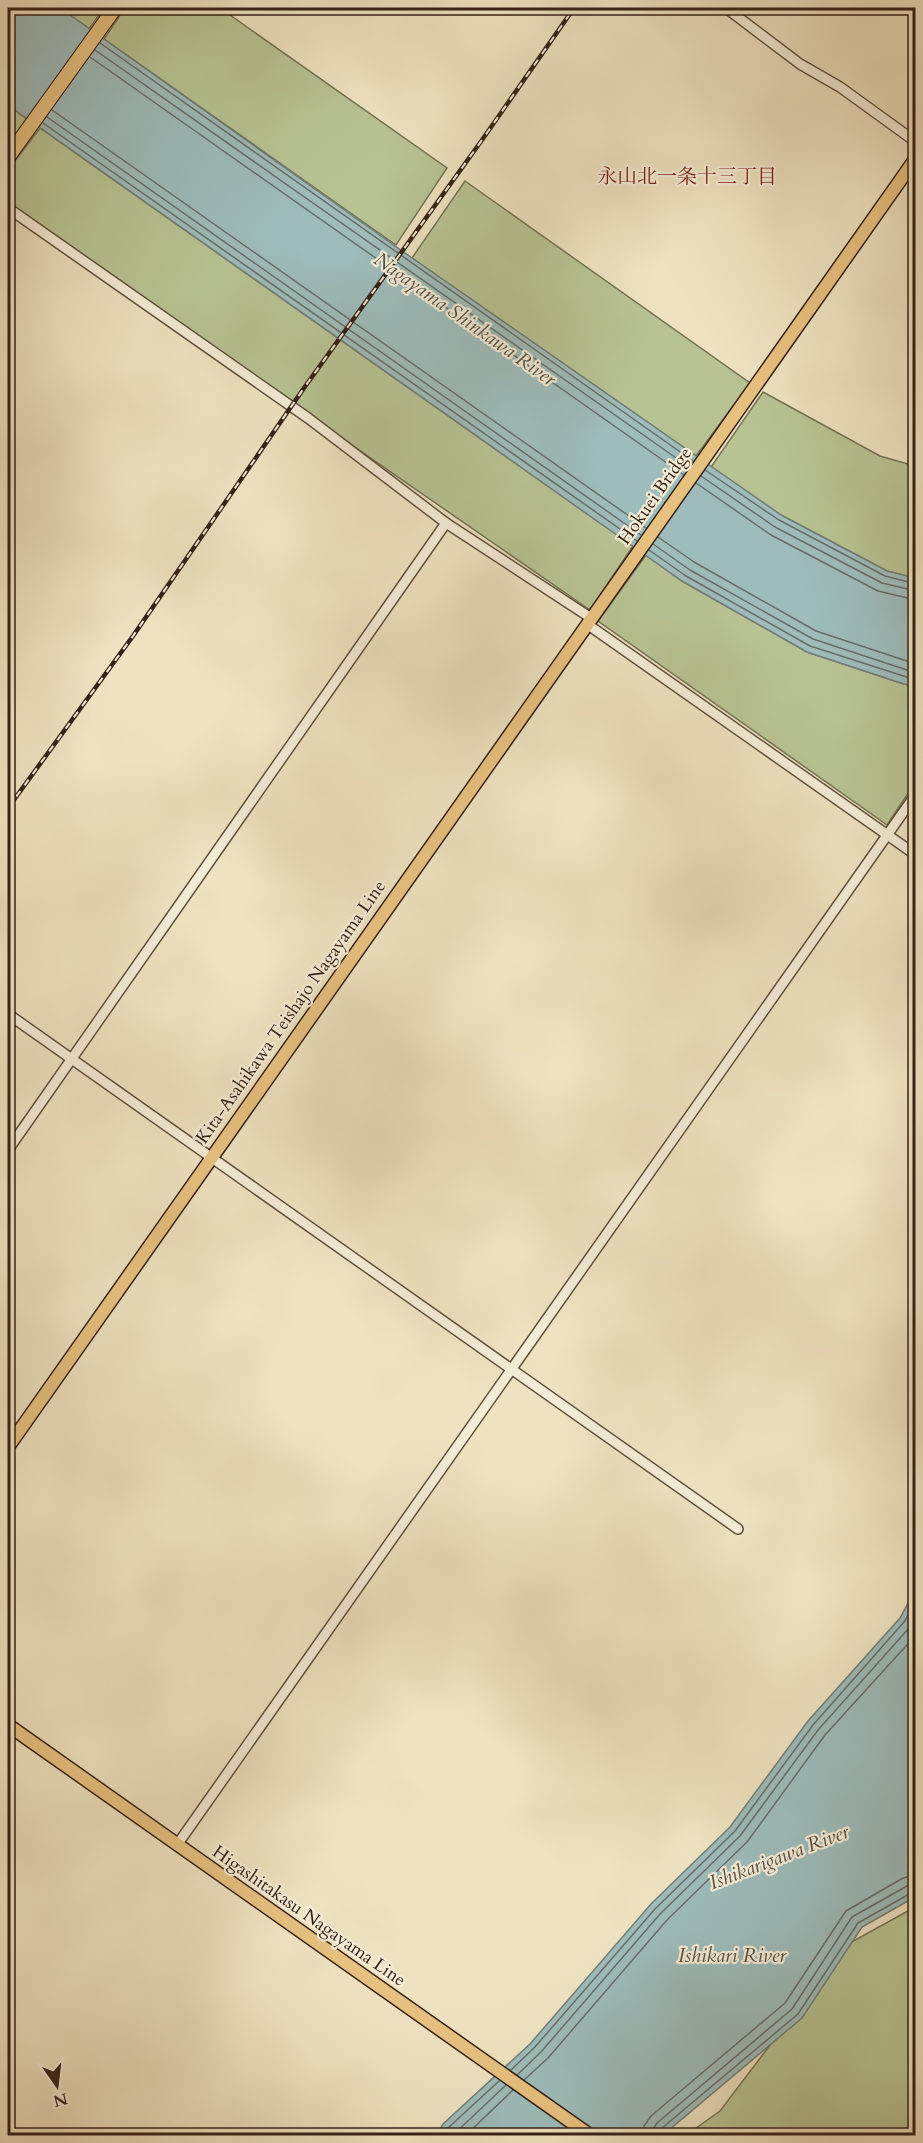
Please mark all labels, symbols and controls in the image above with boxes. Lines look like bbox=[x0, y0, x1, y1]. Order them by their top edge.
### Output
district label: 永山北一条十三丁目 bbox=[597, 163, 777, 190]
water label: Nagayama Shinkawa River bbox=[369, 246, 563, 393]
street label: Hokuei Bridge bbox=[612, 442, 698, 550]
street label: Kita-Asahikawa Teishajo Nagayama Line bbox=[190, 875, 392, 1149]
water label: Ishikarigawa River bbox=[705, 1817, 854, 1896]
street label: Higashitakasu Nagayama Line bbox=[207, 1840, 411, 1992]
water label: Ishikari River bbox=[678, 1942, 787, 1969]
north arrow bbox=[27, 2056, 87, 2116]
text: N bbox=[51, 2087, 70, 2112]

